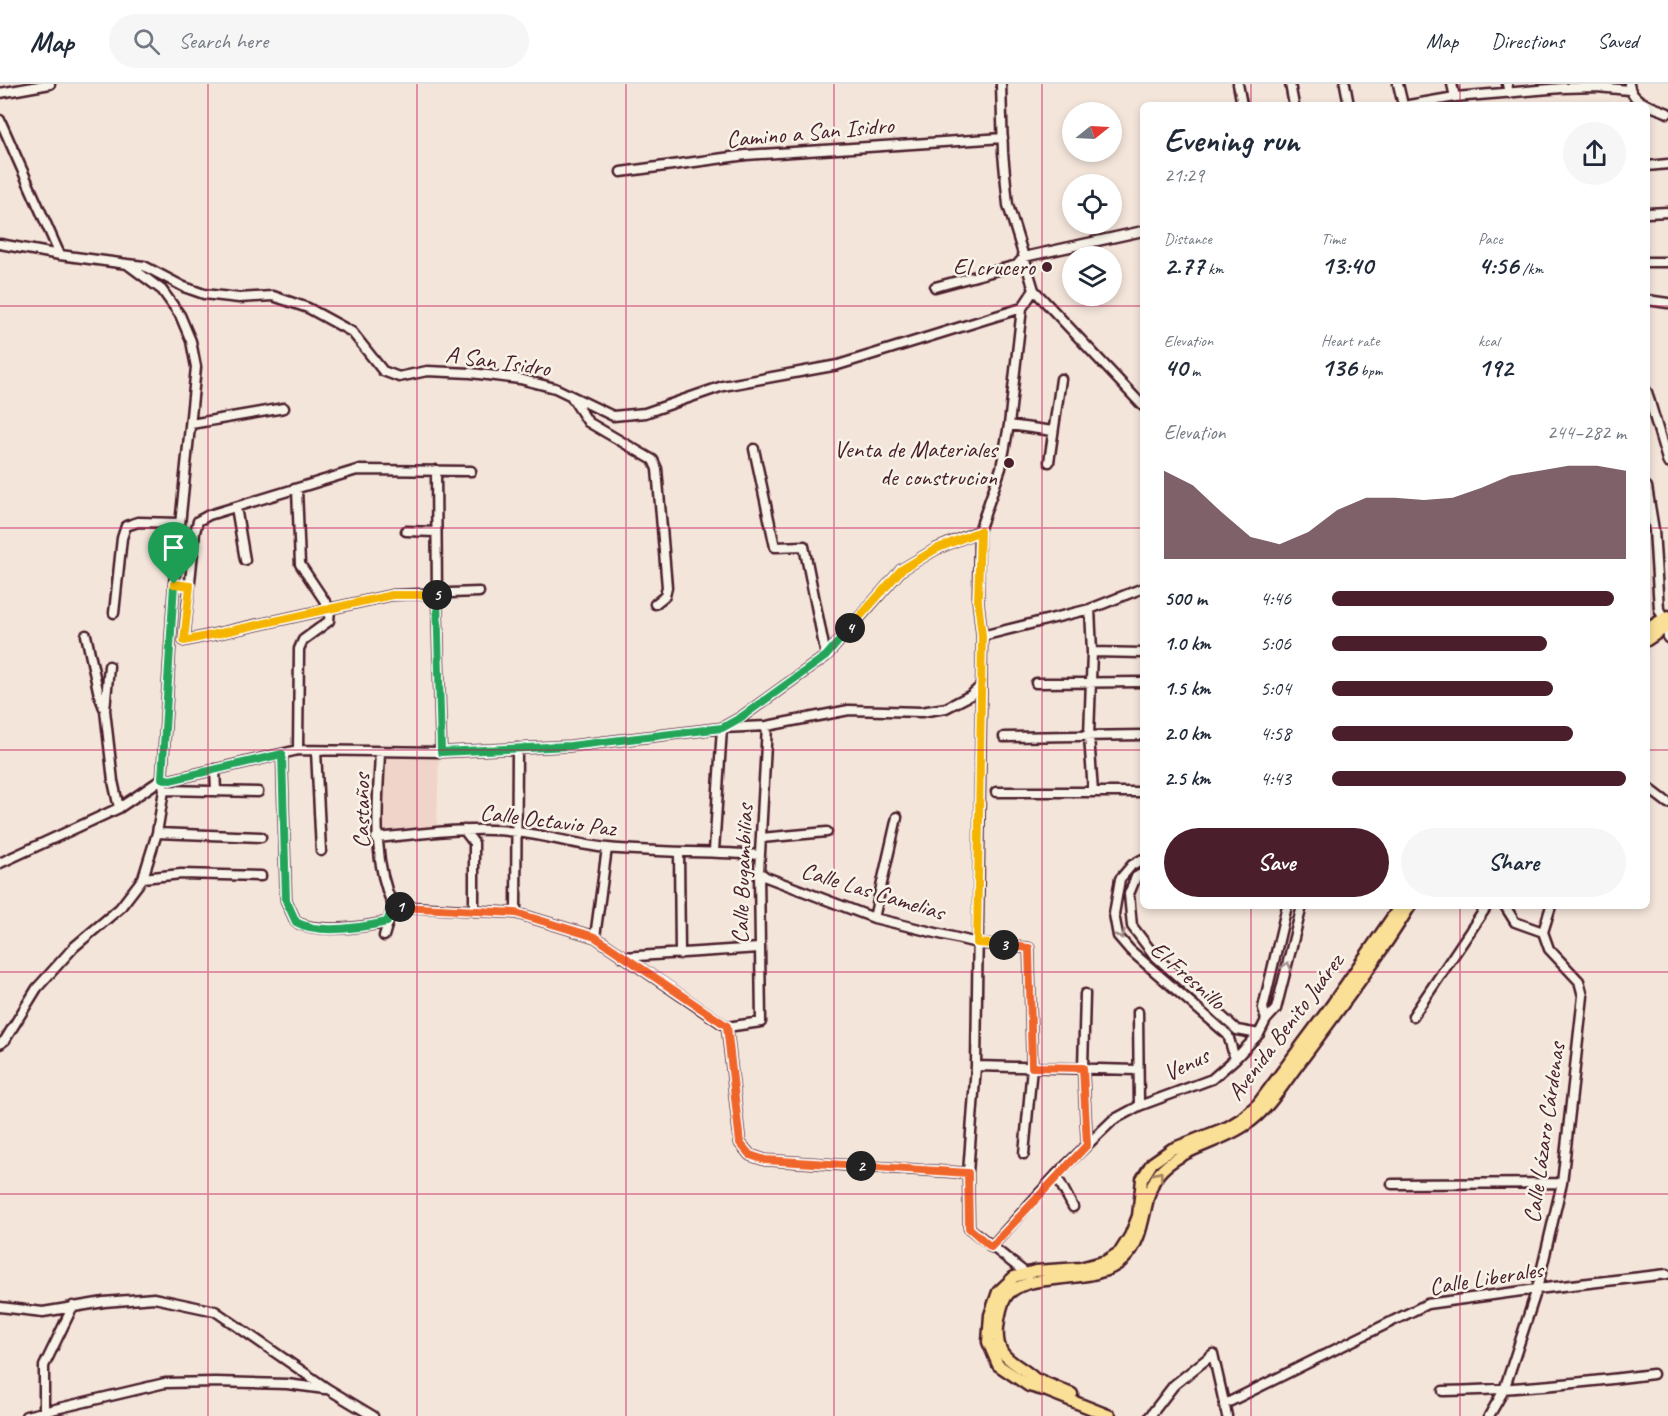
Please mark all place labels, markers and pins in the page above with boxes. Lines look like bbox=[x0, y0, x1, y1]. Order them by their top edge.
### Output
place label: El crucero bbox=[953, 252, 1037, 282]
marker: El crucero bbox=[1040, 260, 1054, 274]
place label: Venta de Materiales de construcion bbox=[834, 434, 1000, 492]
marker: Venta de Materiales de construcion bbox=[1002, 456, 1016, 470]
pin bbox=[148, 522, 199, 584]
pin: 5 bbox=[422, 580, 452, 610]
pin: 4 bbox=[835, 613, 865, 643]
pin: 1 bbox=[385, 892, 415, 922]
pin: 3 bbox=[989, 930, 1019, 960]
pin: 2 bbox=[846, 1151, 876, 1181]

